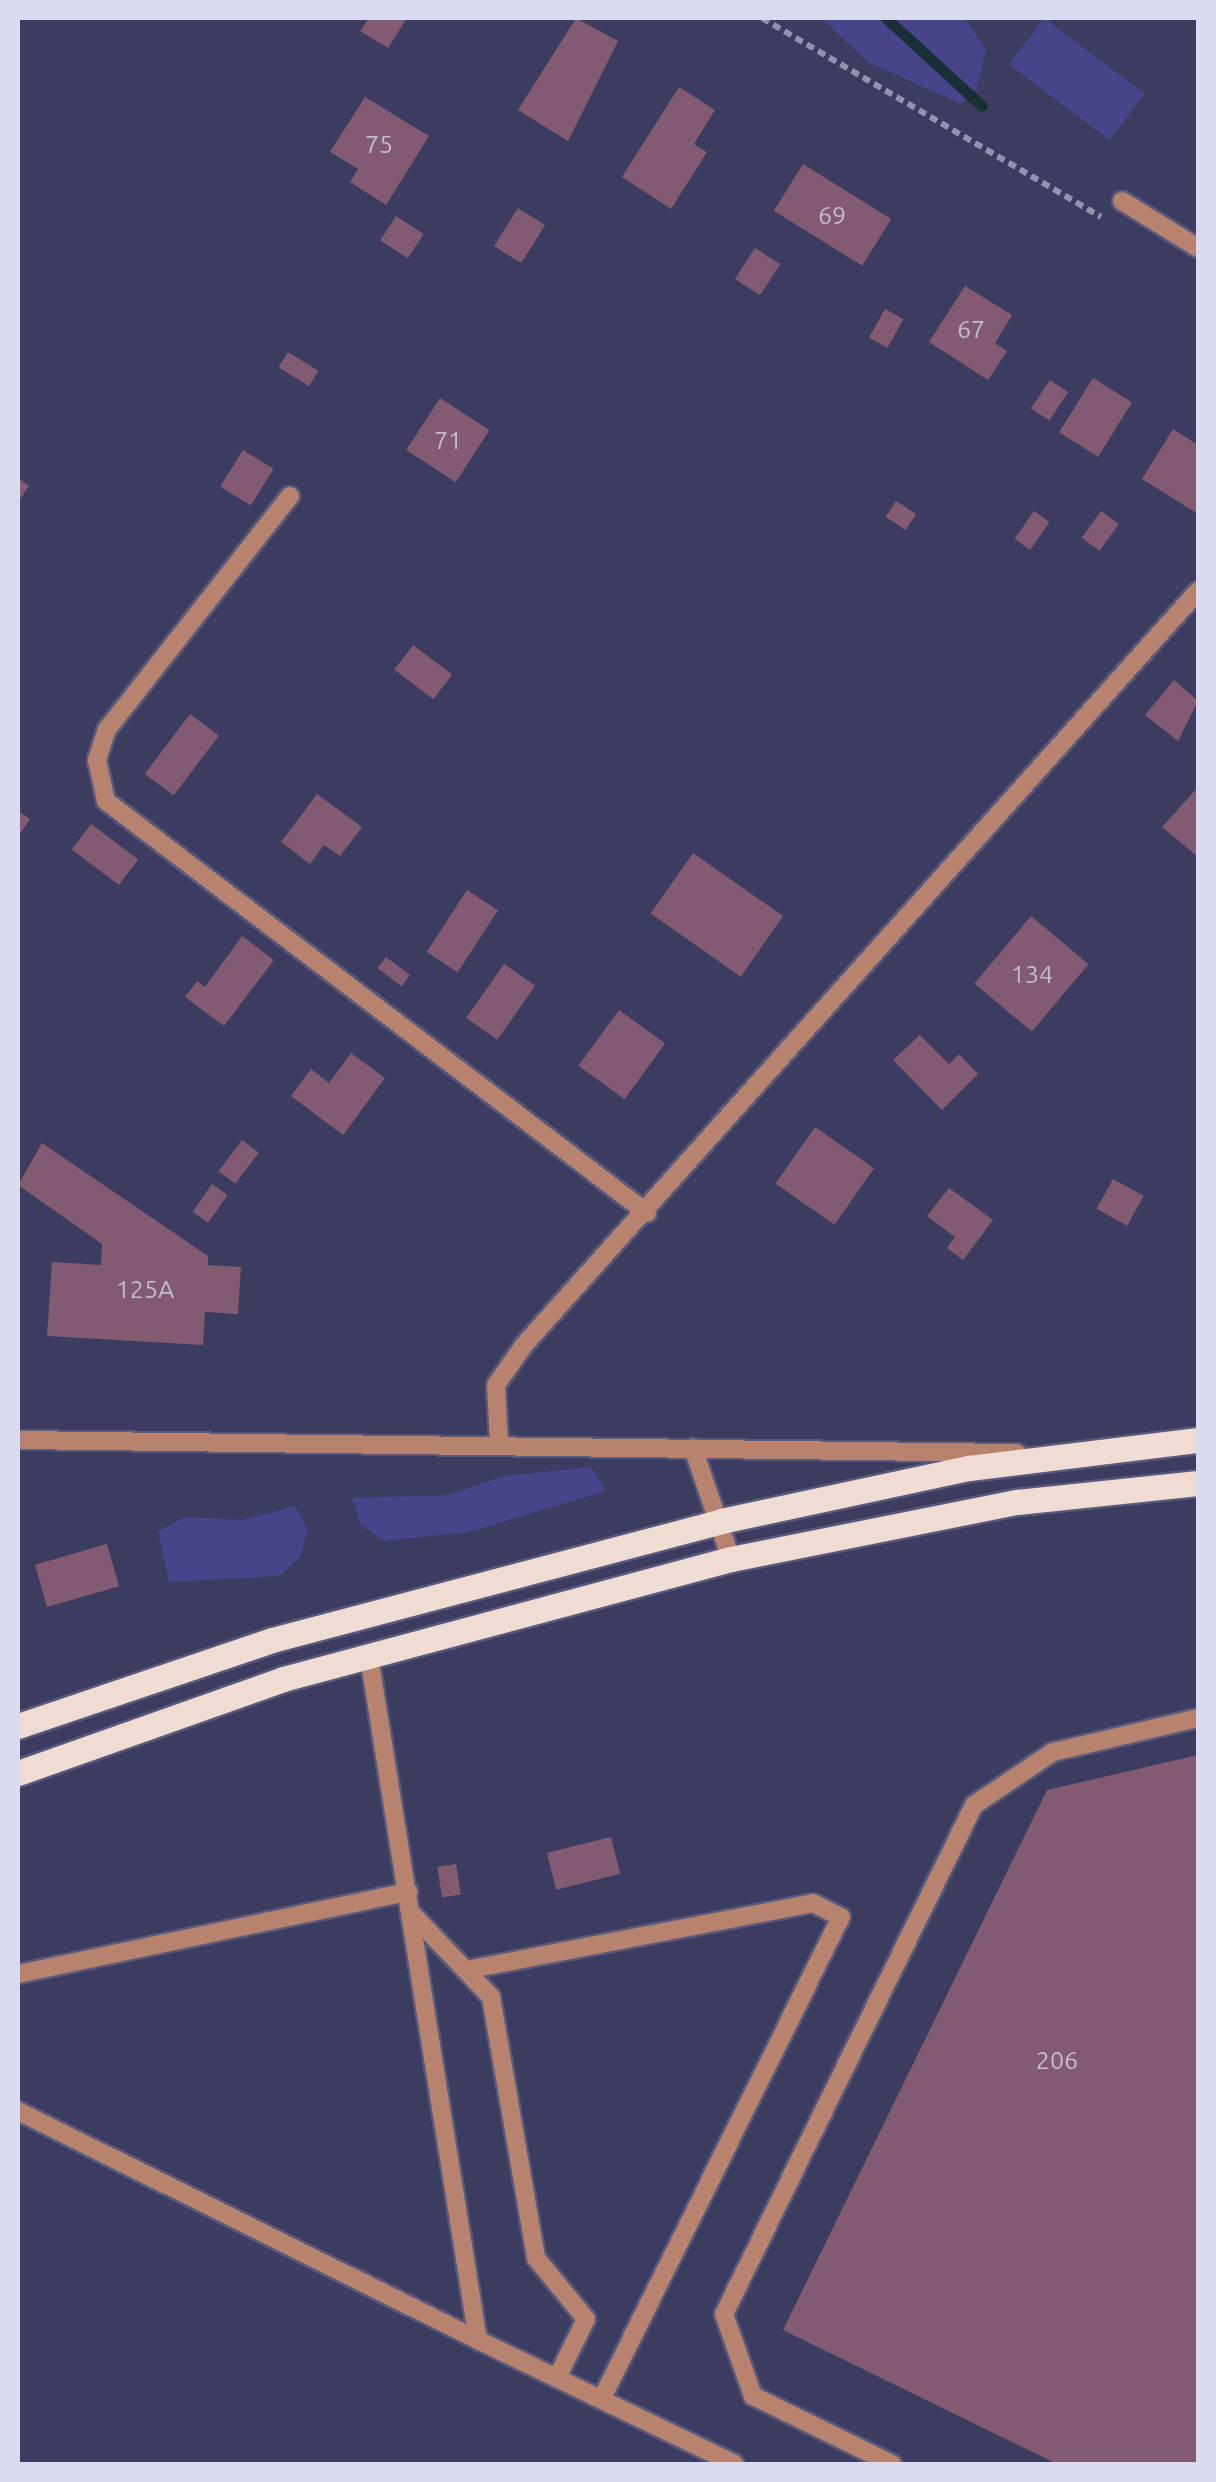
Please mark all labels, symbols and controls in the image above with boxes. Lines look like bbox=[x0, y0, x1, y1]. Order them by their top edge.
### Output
house number: 75 bbox=[365, 129, 393, 159]
house number: 69 bbox=[818, 200, 846, 230]
house number: 67 bbox=[957, 314, 985, 344]
house number: 71 bbox=[434, 425, 462, 455]
house number: 134 bbox=[1011, 959, 1053, 989]
house number: 125А bbox=[116, 1274, 174, 1304]
house number: 206 bbox=[1036, 2045, 1078, 2075]

